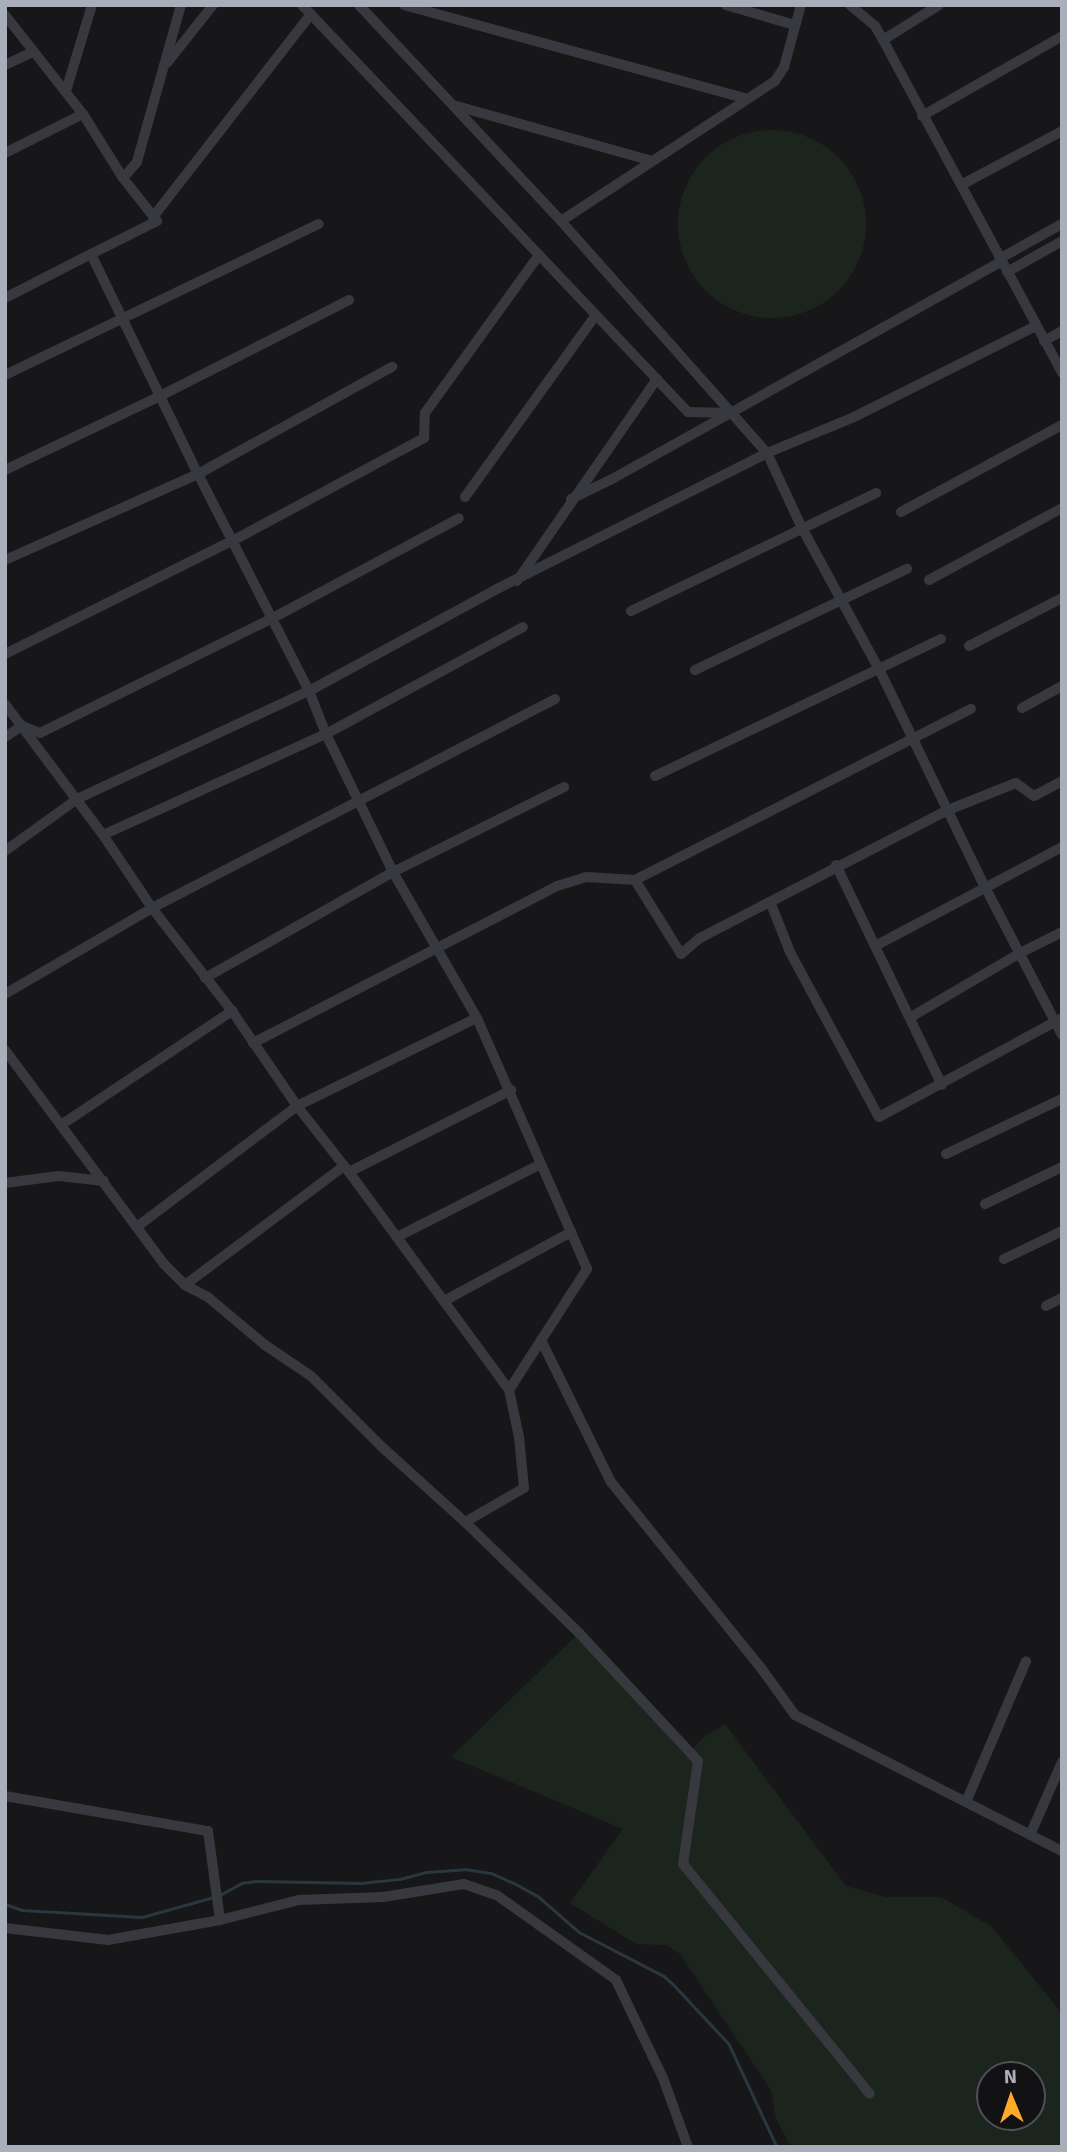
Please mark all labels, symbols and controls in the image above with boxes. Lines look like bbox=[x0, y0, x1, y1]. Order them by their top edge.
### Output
north arrow bbox=[976, 2061, 1046, 2131]
text: N bbox=[1003, 2065, 1017, 2089]

